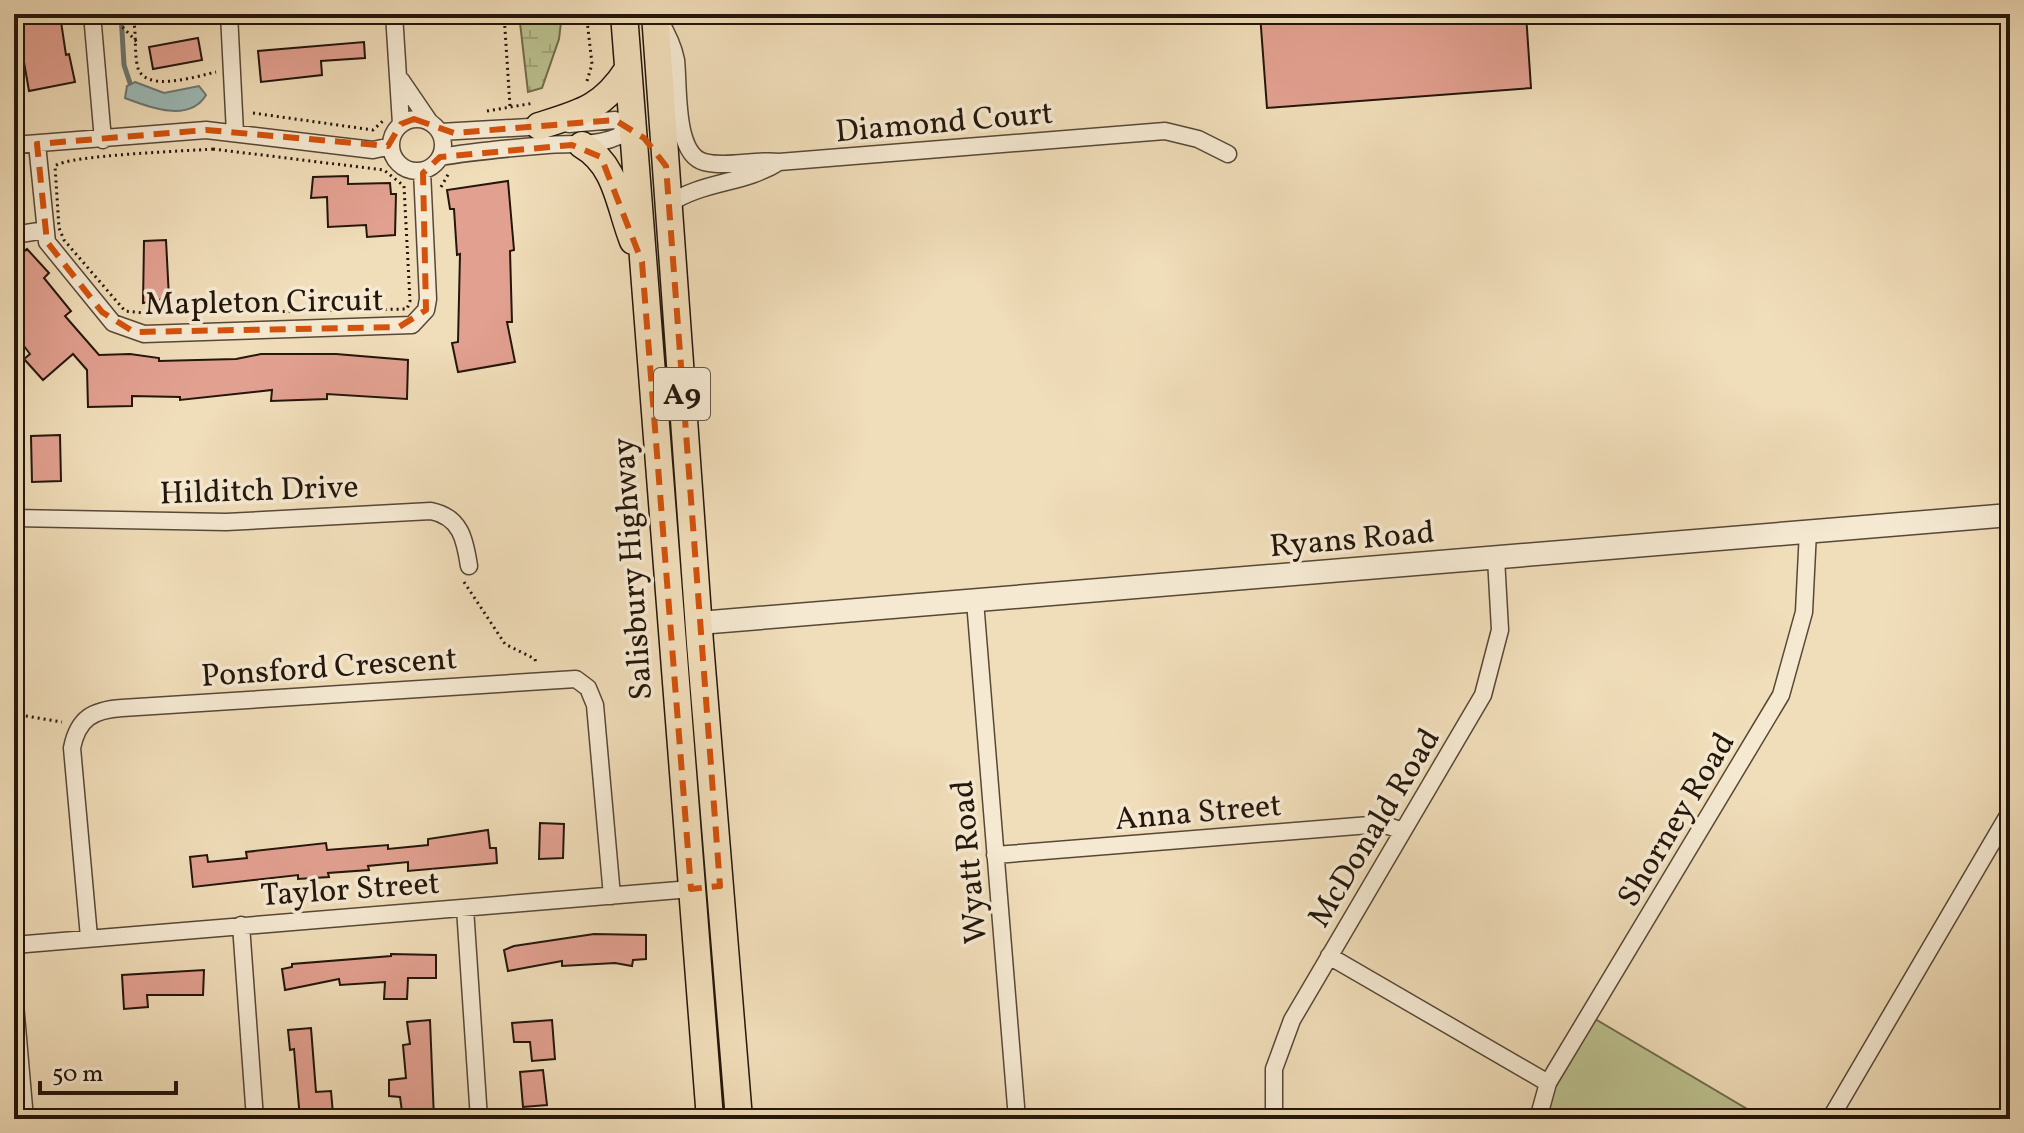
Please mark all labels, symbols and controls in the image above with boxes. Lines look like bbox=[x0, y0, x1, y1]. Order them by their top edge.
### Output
street label: Diamond Court bbox=[834, 93, 1055, 155]
street label: Mapleton Circuit bbox=[144, 280, 384, 328]
road number: A9 bbox=[654, 368, 710, 420]
street label: Salisbury Highway bbox=[603, 436, 665, 702]
street label: Hilditch Drive bbox=[159, 467, 359, 517]
street label: Ryans Road bbox=[1268, 512, 1437, 570]
street label: Ponsford Crescent bbox=[200, 638, 459, 700]
street label: McDonald Road bbox=[1299, 721, 1452, 936]
street label: Shorney Road bbox=[1608, 725, 1747, 916]
street label: Wyatt Road bbox=[942, 778, 1000, 946]
street label: Anna Street bbox=[1113, 785, 1283, 843]
street label: Taylor Street bbox=[259, 863, 441, 919]
scale bar bbox=[40, 1045, 176, 1095]
text: 50 m bbox=[52, 1058, 104, 1092]

